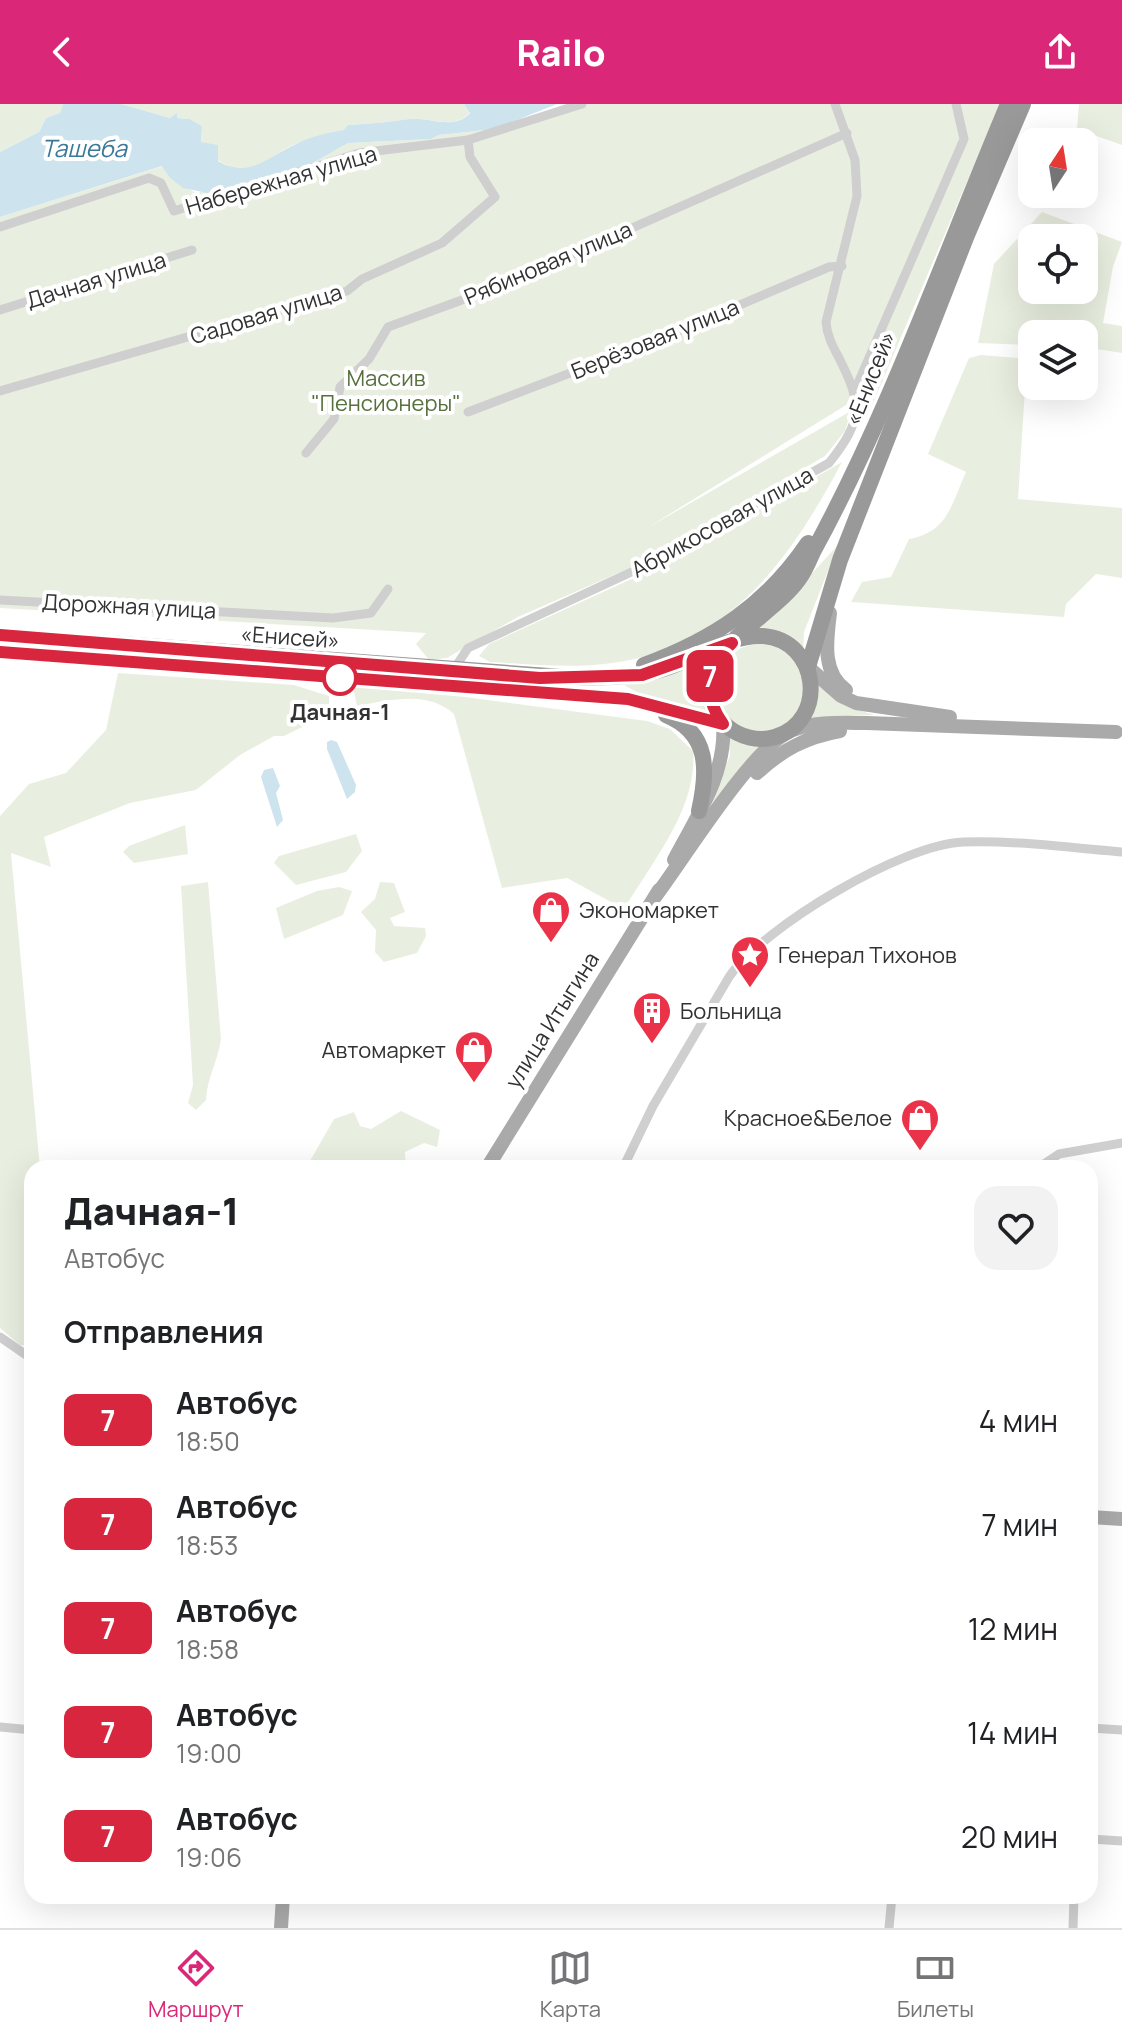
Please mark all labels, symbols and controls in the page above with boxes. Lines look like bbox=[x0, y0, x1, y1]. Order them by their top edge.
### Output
text: Railo bbox=[517, 28, 606, 77]
icon: back bbox=[40, 30, 84, 74]
icon: share bbox=[1038, 30, 1082, 74]
north arrow bbox=[1018, 128, 1098, 208]
map controls bbox=[1018, 128, 1098, 400]
water label: Ташеба bbox=[41, 131, 128, 164]
street label: Набережная улица bbox=[182, 138, 380, 222]
street label: Рябиновая улица bbox=[460, 214, 636, 312]
button: locate bbox=[1018, 224, 1098, 304]
street label: Дачная улица bbox=[23, 245, 169, 315]
street label: Садовая улица bbox=[187, 277, 345, 351]
street label: Берёзовая улица bbox=[567, 292, 743, 386]
button: layers bbox=[1018, 320, 1098, 400]
street label: «Енисей» bbox=[838, 326, 902, 430]
park label: Массив "Пенсионеры" bbox=[311, 363, 461, 418]
street label: Абрикосовая улица bbox=[626, 460, 818, 584]
street label: Дорожная улица bbox=[41, 586, 217, 626]
street label: «Енисей» bbox=[239, 619, 341, 655]
line badge: 7 bbox=[684, 650, 736, 702]
text: 7 bbox=[703, 657, 717, 695]
marker: Дачная-1 bbox=[323, 661, 357, 695]
place label: Дачная-1 bbox=[290, 697, 390, 727]
shop icon: Экономаркет bbox=[530, 889, 572, 944]
place label: Экономаркет bbox=[579, 895, 719, 925]
place icon: Генерал Тихонов bbox=[729, 934, 771, 989]
place label: Генерал Тихонов bbox=[778, 940, 957, 970]
street label: улица Итыгина bbox=[498, 946, 606, 1094]
building icon: Больница bbox=[631, 990, 673, 1045]
place label: Больница bbox=[680, 996, 782, 1026]
shop icon: Автомаркет bbox=[453, 1029, 495, 1084]
place label: Автомаркет bbox=[322, 1035, 446, 1065]
shop icon: Красное&Белое bbox=[899, 1097, 941, 1152]
place label: Красное&Белое bbox=[724, 1103, 892, 1133]
text: Дачная-1 bbox=[64, 1184, 239, 1236]
button: heart bbox=[974, 1186, 1058, 1270]
text: Автобус bbox=[64, 1240, 165, 1276]
text: Отправления bbox=[64, 1311, 264, 1352]
text: Автобус bbox=[176, 1382, 298, 1423]
text: 4 мин bbox=[979, 1400, 1058, 1441]
text: 7 bbox=[101, 1401, 115, 1439]
text: 18:50 bbox=[176, 1423, 240, 1459]
text: Автобус bbox=[176, 1486, 298, 1527]
text: 7 мин bbox=[981, 1504, 1058, 1545]
text: 7 bbox=[101, 1505, 115, 1543]
text: 18:53 bbox=[176, 1527, 238, 1563]
text: Автобус bbox=[176, 1590, 298, 1631]
text: 12 мин bbox=[968, 1608, 1058, 1649]
text: 7 bbox=[101, 1609, 115, 1647]
text: 18:58 bbox=[176, 1631, 239, 1667]
text: Автобус bbox=[176, 1694, 298, 1735]
text: 14 мин bbox=[967, 1712, 1058, 1753]
text: 7 bbox=[101, 1713, 115, 1751]
text: 19:00 bbox=[176, 1735, 242, 1771]
text: Автобус bbox=[176, 1798, 298, 1839]
text: 20 мин bbox=[961, 1816, 1058, 1857]
text: 7 bbox=[101, 1817, 115, 1855]
text: 19:06 bbox=[176, 1839, 242, 1875]
tab: Маршрут bbox=[148, 1946, 244, 2024]
tab: Карта bbox=[540, 1946, 601, 2024]
tab: Билеты bbox=[897, 1946, 974, 2024]

